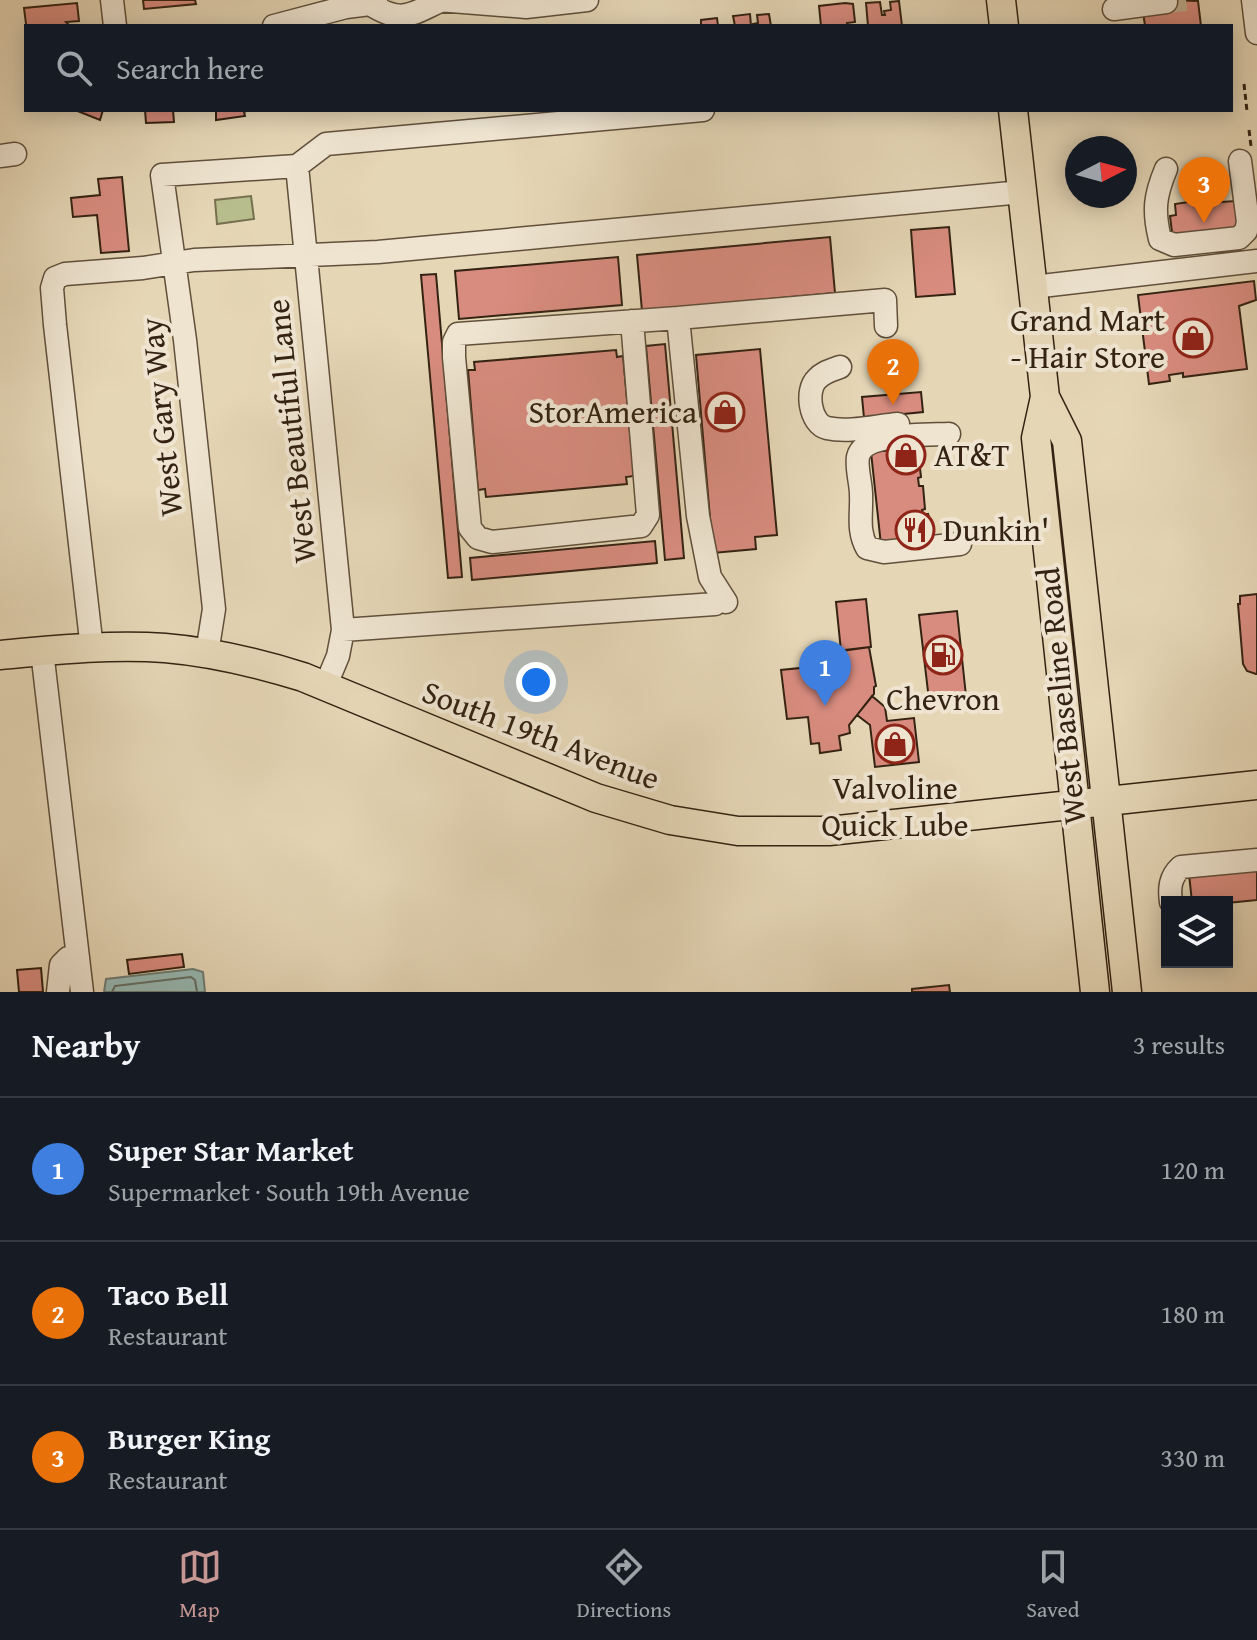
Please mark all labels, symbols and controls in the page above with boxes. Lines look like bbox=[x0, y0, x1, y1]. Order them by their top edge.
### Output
search box bbox=[24, 24, 1233, 112]
icon: search bbox=[52, 46, 96, 90]
text: Search here bbox=[116, 46, 264, 90]
north arrow bbox=[1065, 136, 1137, 208]
pin: 3 bbox=[1178, 157, 1230, 223]
place label: Grand Mart - Hair Store bbox=[1010, 296, 1165, 380]
street label: West Beautiful Lane bbox=[253, 297, 328, 565]
street label: West Gary Way bbox=[127, 315, 194, 519]
shop icon: Grand Mart - Hair Store bbox=[1172, 317, 1214, 359]
pin: 2 bbox=[867, 339, 919, 405]
place label: StorAmerica bbox=[529, 388, 697, 435]
shop icon: StorAmerica bbox=[704, 391, 746, 433]
place label: AT&T bbox=[934, 431, 1009, 478]
shop icon: AT&T bbox=[885, 434, 927, 476]
place label: Dunkin' bbox=[943, 506, 1049, 553]
restaurant icon: Dunkin' bbox=[894, 509, 936, 551]
street label: West Baseline Road bbox=[1024, 565, 1097, 827]
fuel station icon: Chevron bbox=[922, 634, 964, 676]
pin: 1 bbox=[799, 640, 851, 706]
your location bbox=[516, 662, 556, 702]
street label: South 19th Avenue bbox=[416, 668, 667, 801]
place label: Chevron bbox=[886, 675, 1000, 722]
shop icon: Valvoline Quick Lube bbox=[874, 723, 916, 765]
place label: Valvoline Quick Lube bbox=[821, 764, 969, 848]
map controls bbox=[1161, 896, 1233, 968]
button: layers bbox=[1161, 896, 1233, 968]
text: Nearby bbox=[32, 1020, 141, 1069]
text: 3 results bbox=[1133, 1025, 1225, 1064]
text: Super Star Market bbox=[108, 1128, 354, 1172]
text: 1 bbox=[51, 1150, 65, 1189]
text: 120 m bbox=[1160, 1150, 1225, 1189]
text: Supermarket · South 19th Avenue bbox=[108, 1172, 470, 1211]
text: Taco Bell bbox=[108, 1272, 228, 1316]
text: 2 bbox=[51, 1294, 65, 1333]
text: 180 m bbox=[1160, 1294, 1225, 1333]
text: Restaurant bbox=[108, 1316, 228, 1355]
text: Burger King bbox=[108, 1416, 270, 1460]
text: 3 bbox=[51, 1438, 65, 1477]
text: 330 m bbox=[1160, 1438, 1225, 1477]
text: Restaurant bbox=[108, 1460, 228, 1499]
tab: Map bbox=[178, 1545, 222, 1625]
tab: Directions bbox=[577, 1545, 671, 1625]
tab: Saved bbox=[1026, 1545, 1079, 1625]

